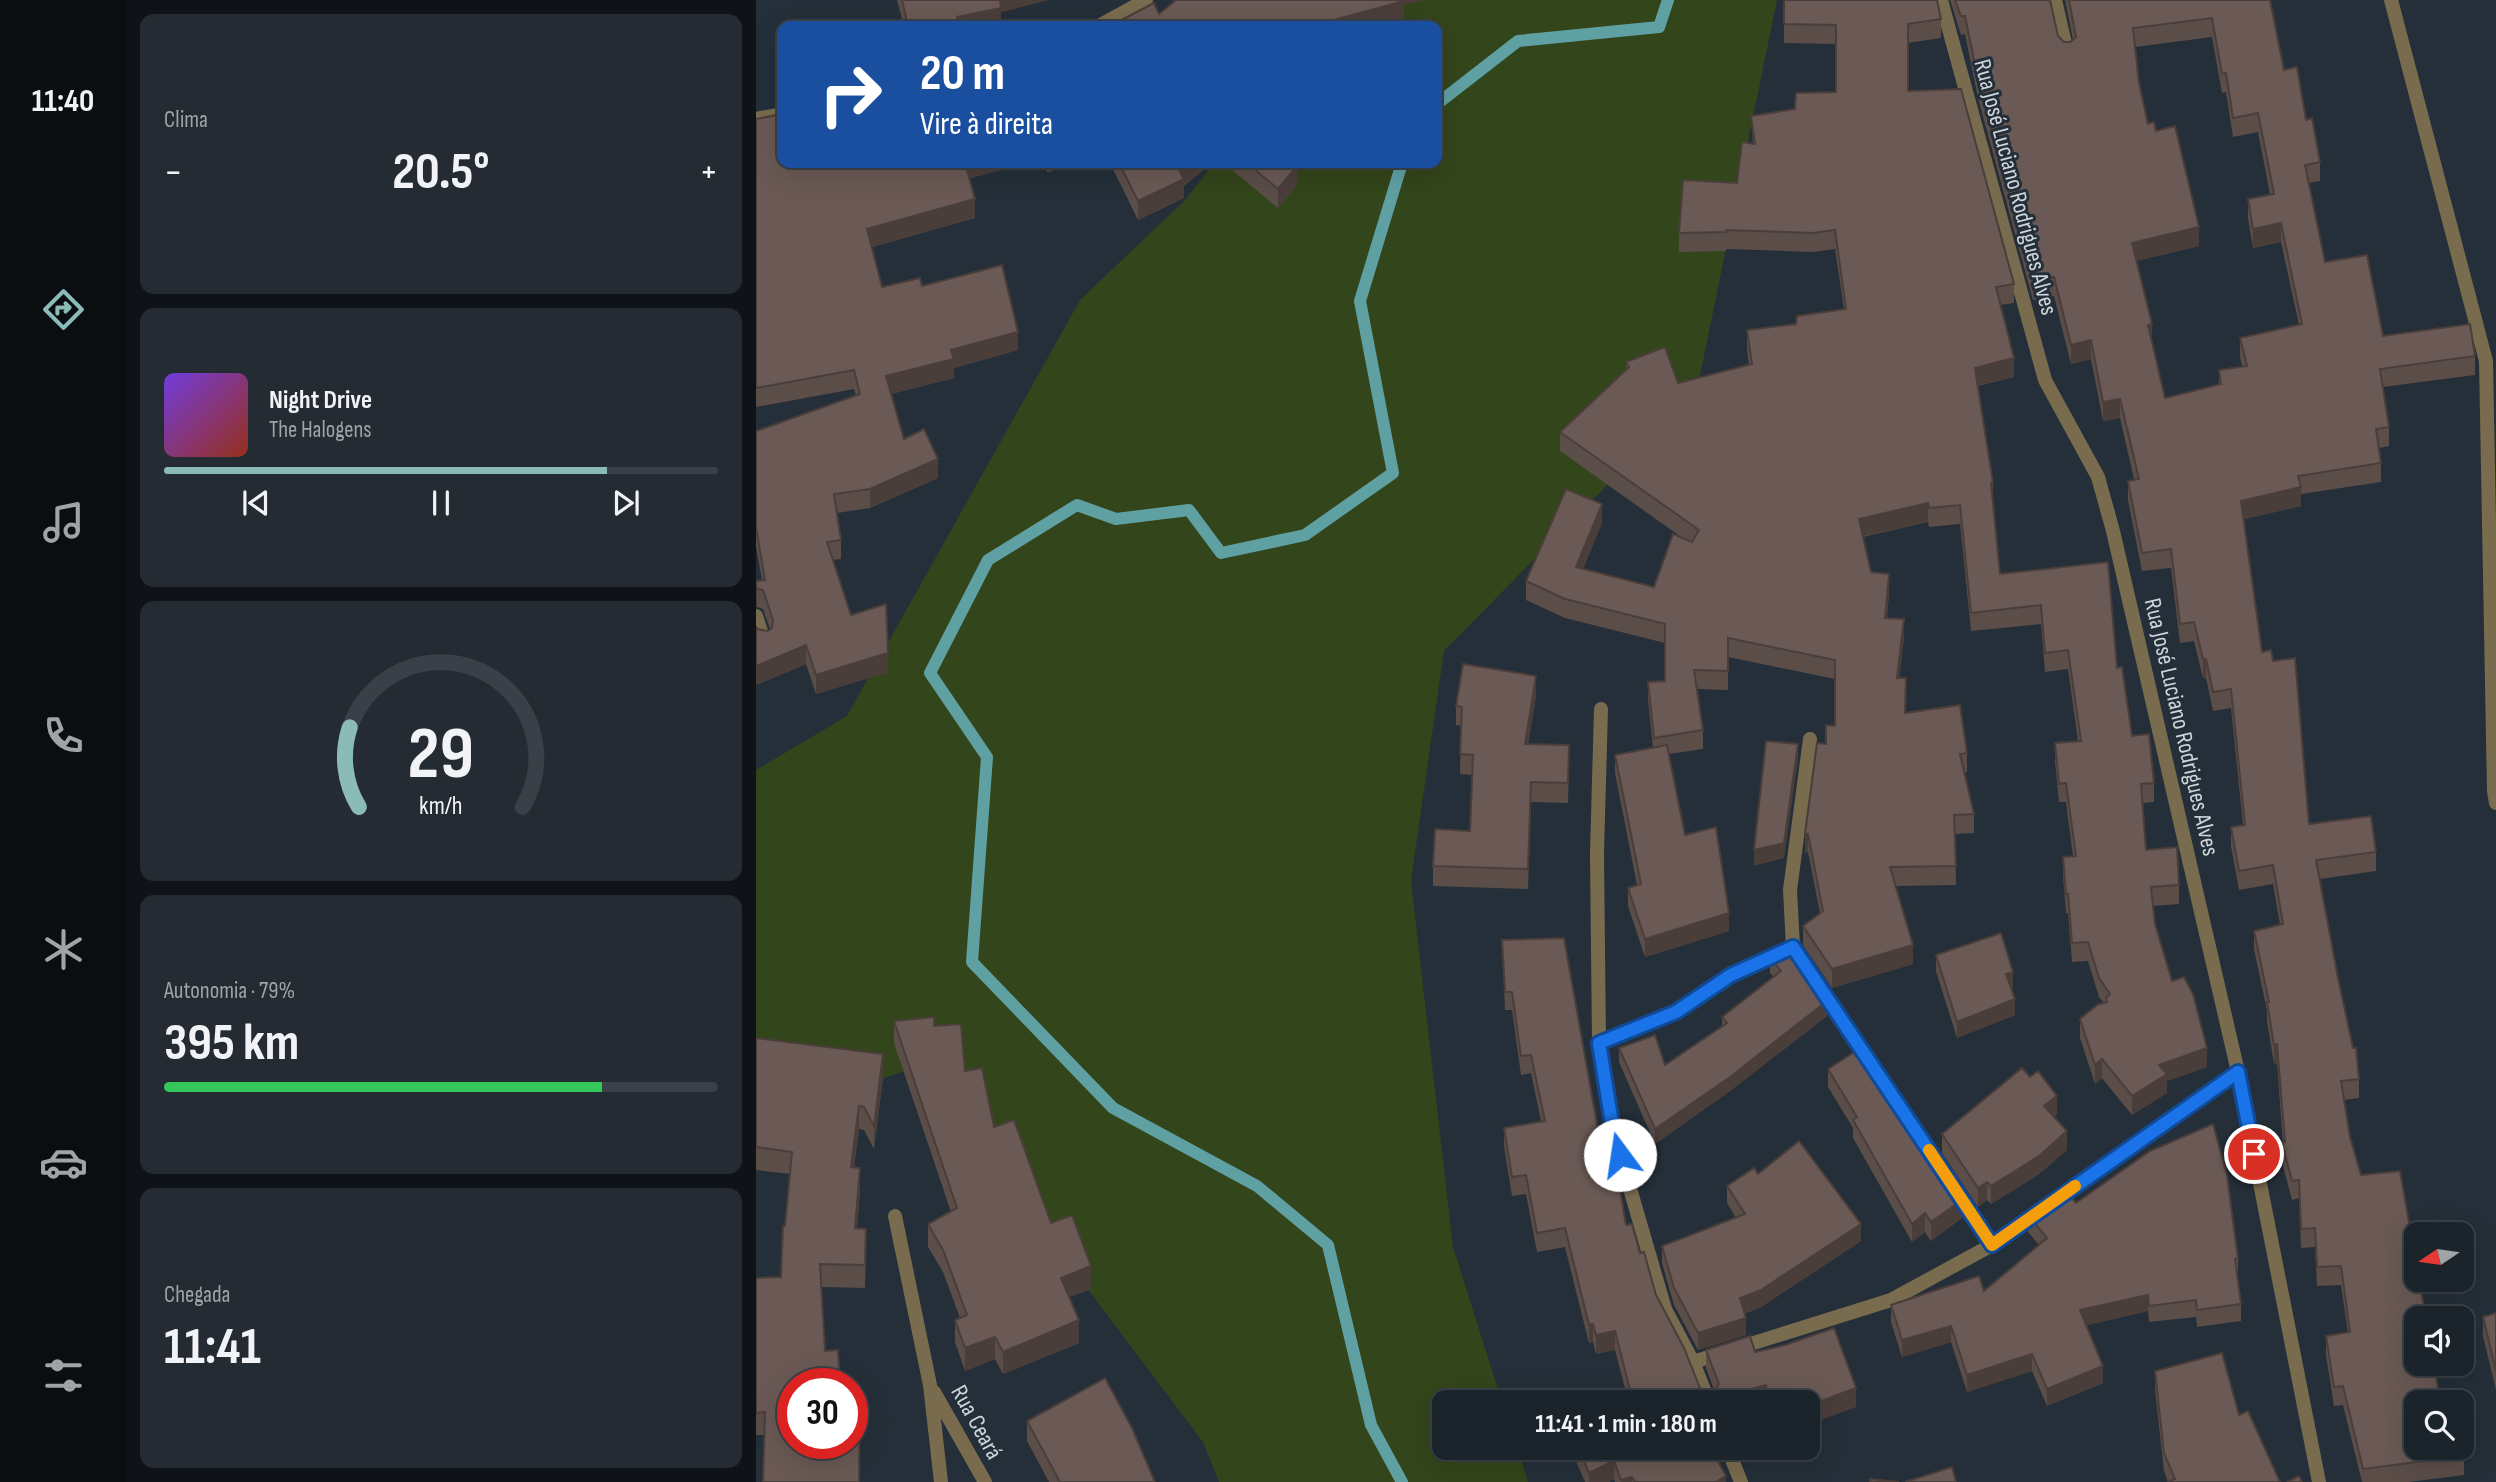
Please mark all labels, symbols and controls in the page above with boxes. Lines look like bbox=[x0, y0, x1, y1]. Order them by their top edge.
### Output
text: 20 m bbox=[920, 45, 1005, 104]
icon: right bbox=[805, 49, 896, 140]
street label: Rua José Luciano Rodrigues Alves bbox=[1967, 56, 2064, 318]
text: 11:40 bbox=[32, 82, 94, 121]
text: Vire à direita bbox=[920, 105, 1053, 144]
text: Clima bbox=[164, 106, 208, 134]
text: 20.5° bbox=[392, 141, 490, 204]
text: − bbox=[164, 150, 183, 195]
text: + bbox=[699, 150, 718, 195]
icon: directions bbox=[39, 285, 88, 334]
text: Night Drive bbox=[269, 385, 372, 416]
text: The Halogens bbox=[269, 416, 372, 444]
icon: previous bbox=[237, 484, 275, 522]
icon: pause bbox=[422, 484, 460, 522]
icon: next bbox=[607, 484, 645, 522]
icon: music bbox=[39, 498, 88, 547]
street label: Rua José Luciano Rodrigues Alves bbox=[2138, 595, 2225, 859]
icon: phone bbox=[39, 711, 88, 760]
text: 29 bbox=[408, 711, 474, 799]
text: km/h bbox=[419, 791, 463, 822]
icon: climate bbox=[39, 925, 88, 974]
text: Autonomia · 79% bbox=[164, 977, 295, 1005]
text: 395 km bbox=[164, 1012, 299, 1075]
position arrow bbox=[1583, 1118, 1657, 1192]
pin bbox=[2224, 1124, 2284, 1184]
icon: arrive bbox=[2235, 1135, 2273, 1173]
icon: car bbox=[39, 1138, 88, 1187]
north arrow bbox=[2404, 1222, 2474, 1292]
map controls bbox=[2404, 1222, 2474, 1460]
text: Chegada bbox=[164, 1281, 230, 1309]
button: sound bbox=[2404, 1306, 2474, 1376]
text: 11:41 bbox=[164, 1316, 261, 1379]
icon: filters bbox=[39, 1351, 88, 1400]
speed limit sign: 30 bbox=[777, 1368, 868, 1459]
street label: Rua Ceará bbox=[944, 1380, 1009, 1464]
button: search bbox=[2404, 1390, 2474, 1460]
text: 11:41 · 1 min · 180 m bbox=[1535, 1409, 1717, 1440]

